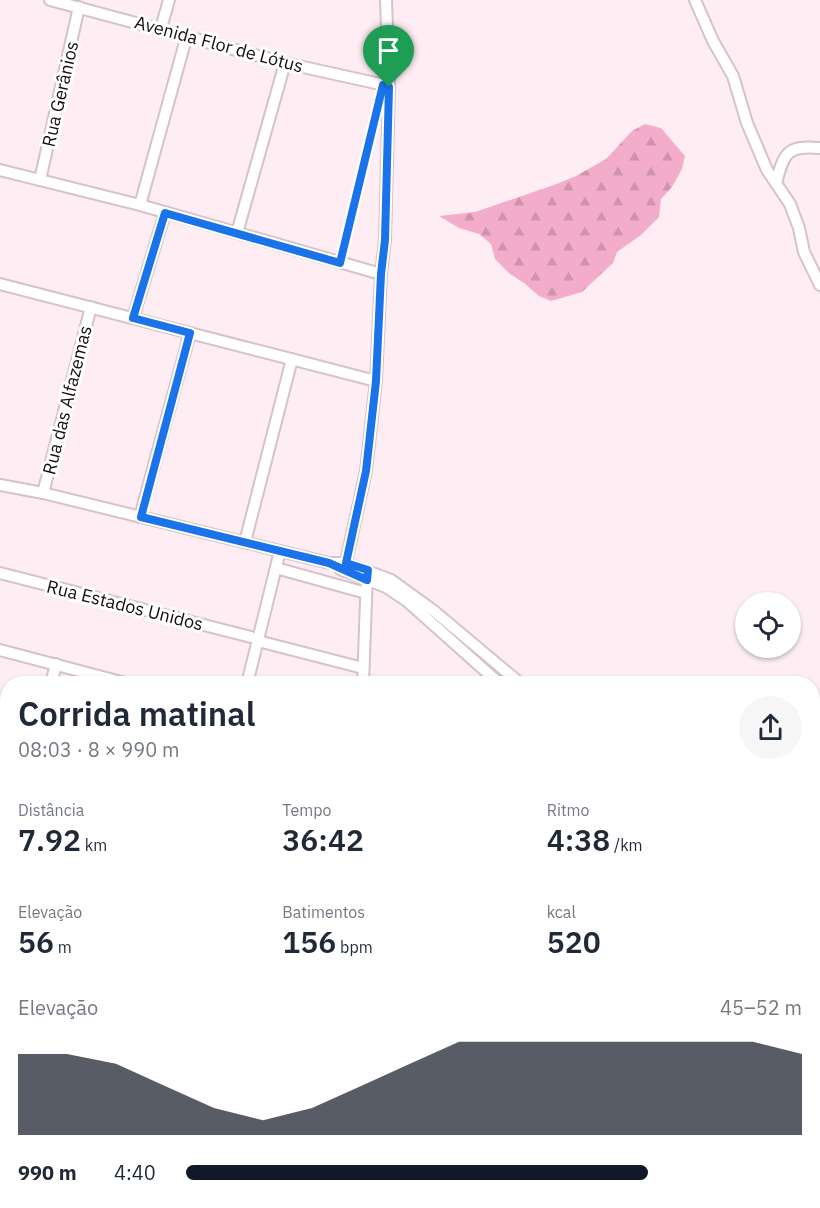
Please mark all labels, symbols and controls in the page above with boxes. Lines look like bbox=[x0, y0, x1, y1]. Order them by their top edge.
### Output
street label: Avenida Flor de Lótus bbox=[132, 10, 306, 78]
pin bbox=[363, 25, 414, 87]
icon: arrive bbox=[372, 34, 405, 67]
street label: Rua Gerânios bbox=[37, 39, 83, 149]
street label: Rua das Alfazemas bbox=[37, 323, 97, 477]
street label: Rua Estados Unidos bbox=[44, 574, 206, 636]
map controls bbox=[735, 592, 801, 658]
button: locate bbox=[735, 592, 801, 658]
text: Corrida matinal bbox=[18, 692, 255, 735]
button: share bbox=[739, 696, 802, 759]
text: 08:03 · 8 × 990 m bbox=[18, 736, 179, 763]
text: Distância bbox=[18, 800, 84, 820]
text: Tempo bbox=[282, 800, 331, 820]
text: Ritmo bbox=[547, 800, 589, 820]
text: 7.92 bbox=[18, 820, 81, 859]
text: 36:42 bbox=[282, 820, 364, 859]
text: 4:38 bbox=[547, 820, 610, 859]
text: km bbox=[81, 835, 107, 855]
text: /km bbox=[610, 835, 643, 855]
text: Elevação bbox=[18, 902, 82, 922]
text: Batimentos bbox=[282, 902, 365, 922]
text: kcal bbox=[547, 902, 576, 922]
text: 56 bbox=[18, 922, 54, 961]
text: 156 bbox=[282, 922, 336, 961]
text: 520 bbox=[547, 922, 601, 961]
text: m bbox=[54, 937, 72, 957]
text: bpm bbox=[336, 937, 373, 957]
text: Elevação bbox=[18, 994, 98, 1021]
text: 45–52 m bbox=[720, 994, 802, 1021]
text: 990 m bbox=[18, 1159, 77, 1186]
text: 4:40 bbox=[114, 1159, 156, 1186]

